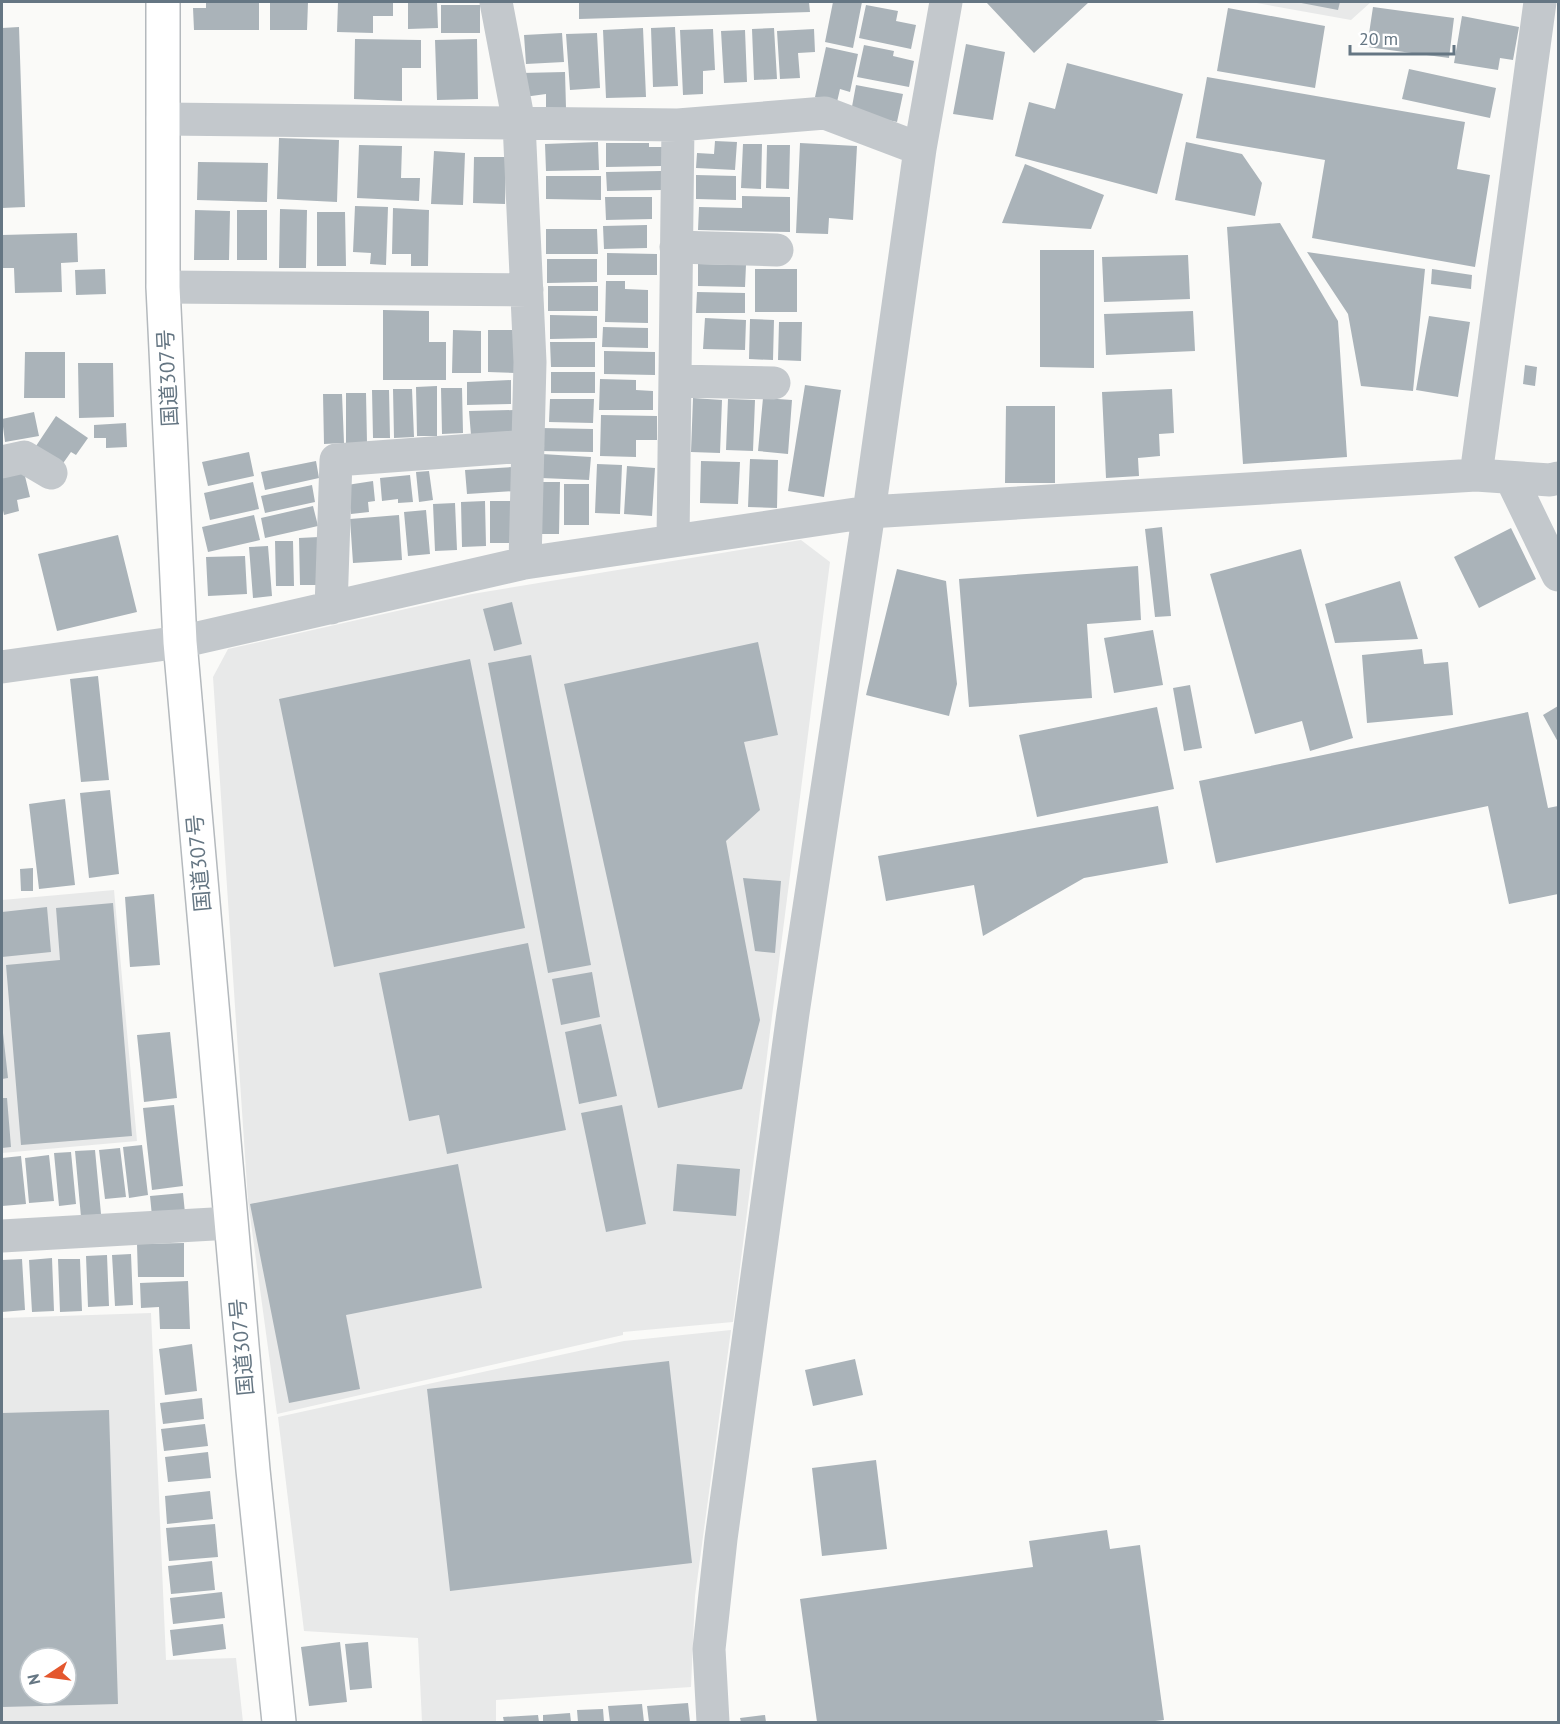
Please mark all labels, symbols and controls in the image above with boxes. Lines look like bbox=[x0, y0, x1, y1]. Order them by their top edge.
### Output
scale bar bbox=[1350, 18, 1454, 56]
text: 20 m bbox=[1359, 27, 1398, 50]
street label: 国道307号 bbox=[151, 329, 184, 427]
street label: 国道307号 bbox=[181, 813, 216, 913]
street label: 国道307号 bbox=[224, 1297, 259, 1397]
north arrow bbox=[18, 1646, 78, 1706]
text: N bbox=[22, 1672, 44, 1687]

